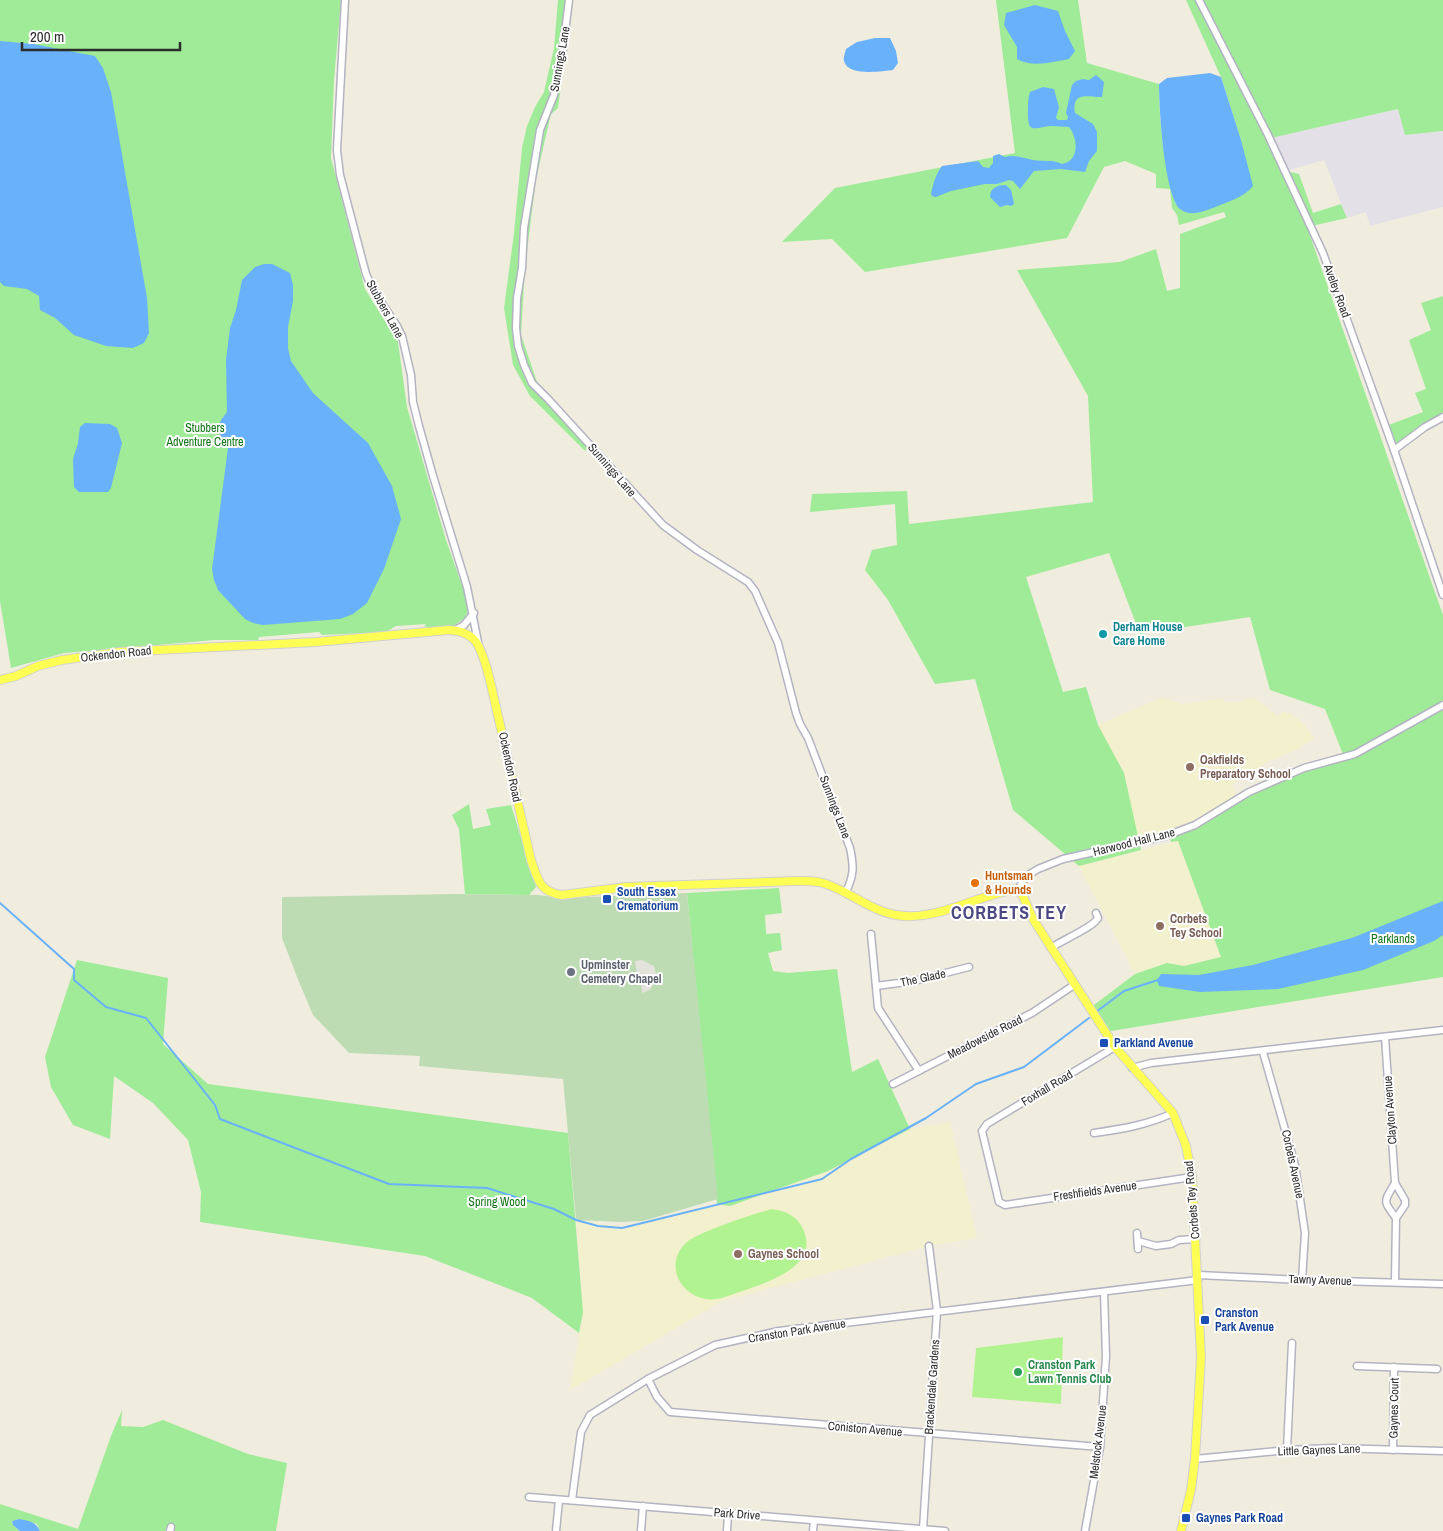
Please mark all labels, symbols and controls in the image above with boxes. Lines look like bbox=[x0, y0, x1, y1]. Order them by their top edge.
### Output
scale bar bbox=[22, 20, 180, 52]
street label: Sunnings Lane bbox=[546, 25, 574, 93]
text: 200 m bbox=[30, 26, 64, 47]
street label: Aveley Road bbox=[1320, 261, 1354, 320]
street label: Stubbers Lane bbox=[362, 277, 408, 341]
park label: Stubbers Adventure Centre bbox=[165, 420, 244, 450]
street label: Sunnings Lane bbox=[584, 440, 640, 500]
place label: Derham House Care Home bbox=[1113, 619, 1183, 649]
marker: Derham House Care Home bbox=[1097, 628, 1109, 640]
street label: Ockendon Road bbox=[80, 642, 152, 666]
street label: Ockendon Road bbox=[495, 731, 525, 803]
place label: Oakfields Preparatory School bbox=[1200, 752, 1291, 782]
marker: Oakfields Preparatory School bbox=[1184, 761, 1196, 773]
street label: Sunnings Lane bbox=[816, 773, 854, 841]
street label: Harwood Hall Lane bbox=[1091, 824, 1177, 860]
place label: Huntsman & Hounds bbox=[985, 868, 1033, 898]
marker: Huntsman & Hounds bbox=[969, 877, 981, 889]
place label: South Essex Crematorium bbox=[617, 884, 678, 914]
marker: South Essex Crematorium bbox=[601, 893, 613, 905]
district label: CORBETS TEY bbox=[951, 900, 1067, 925]
place label: Corbets Tey School bbox=[1170, 911, 1222, 941]
marker: Corbets Tey School bbox=[1154, 920, 1166, 932]
park label: Parklands bbox=[1371, 931, 1415, 947]
place label: Upminster Cemetery Chapel bbox=[581, 957, 662, 987]
street label: The Glade bbox=[899, 965, 947, 991]
marker: Upminster Cemetery Chapel bbox=[565, 966, 577, 978]
street label: Meadowside Road bbox=[945, 1011, 1025, 1063]
place label: Parkland Avenue bbox=[1114, 1035, 1194, 1051]
marker: Parkland Avenue bbox=[1098, 1037, 1110, 1049]
street label: Foxhall Road bbox=[1018, 1066, 1076, 1110]
street label: Clayton Avenue bbox=[1380, 1075, 1400, 1145]
street label: Corbets Avenue bbox=[1278, 1128, 1308, 1200]
street label: Corbets Tey Road bbox=[1181, 1160, 1203, 1240]
street label: Freshfields Avenue bbox=[1052, 1177, 1138, 1205]
park label: Spring Wood bbox=[468, 1194, 526, 1210]
place label: Gaynes School bbox=[748, 1246, 819, 1262]
marker: Gaynes School bbox=[732, 1248, 744, 1260]
street label: Tawny Avenue bbox=[1288, 1271, 1352, 1289]
place label: Cranston Park Avenue bbox=[1215, 1305, 1274, 1335]
marker: Cranston Park Avenue bbox=[1199, 1314, 1211, 1326]
street label: Cranston Park Avenue bbox=[747, 1315, 847, 1347]
street label: Brackendale Gardens bbox=[921, 1339, 943, 1435]
place label: Cranston Park Lawn Tennis Club bbox=[1028, 1357, 1112, 1387]
marker: Cranston Park Lawn Tennis Club bbox=[1012, 1366, 1024, 1378]
street label: Gaynes Court bbox=[1385, 1377, 1403, 1438]
street label: Melstock Avenue bbox=[1086, 1404, 1110, 1480]
street label: Coniston Avenue bbox=[827, 1418, 903, 1440]
street label: Little Gaynes Lane bbox=[1277, 1441, 1361, 1459]
street label: Park Drive bbox=[713, 1504, 761, 1524]
place label: Gaynes Park Road bbox=[1196, 1510, 1283, 1526]
marker: Gaynes Park Road bbox=[1180, 1512, 1192, 1524]

